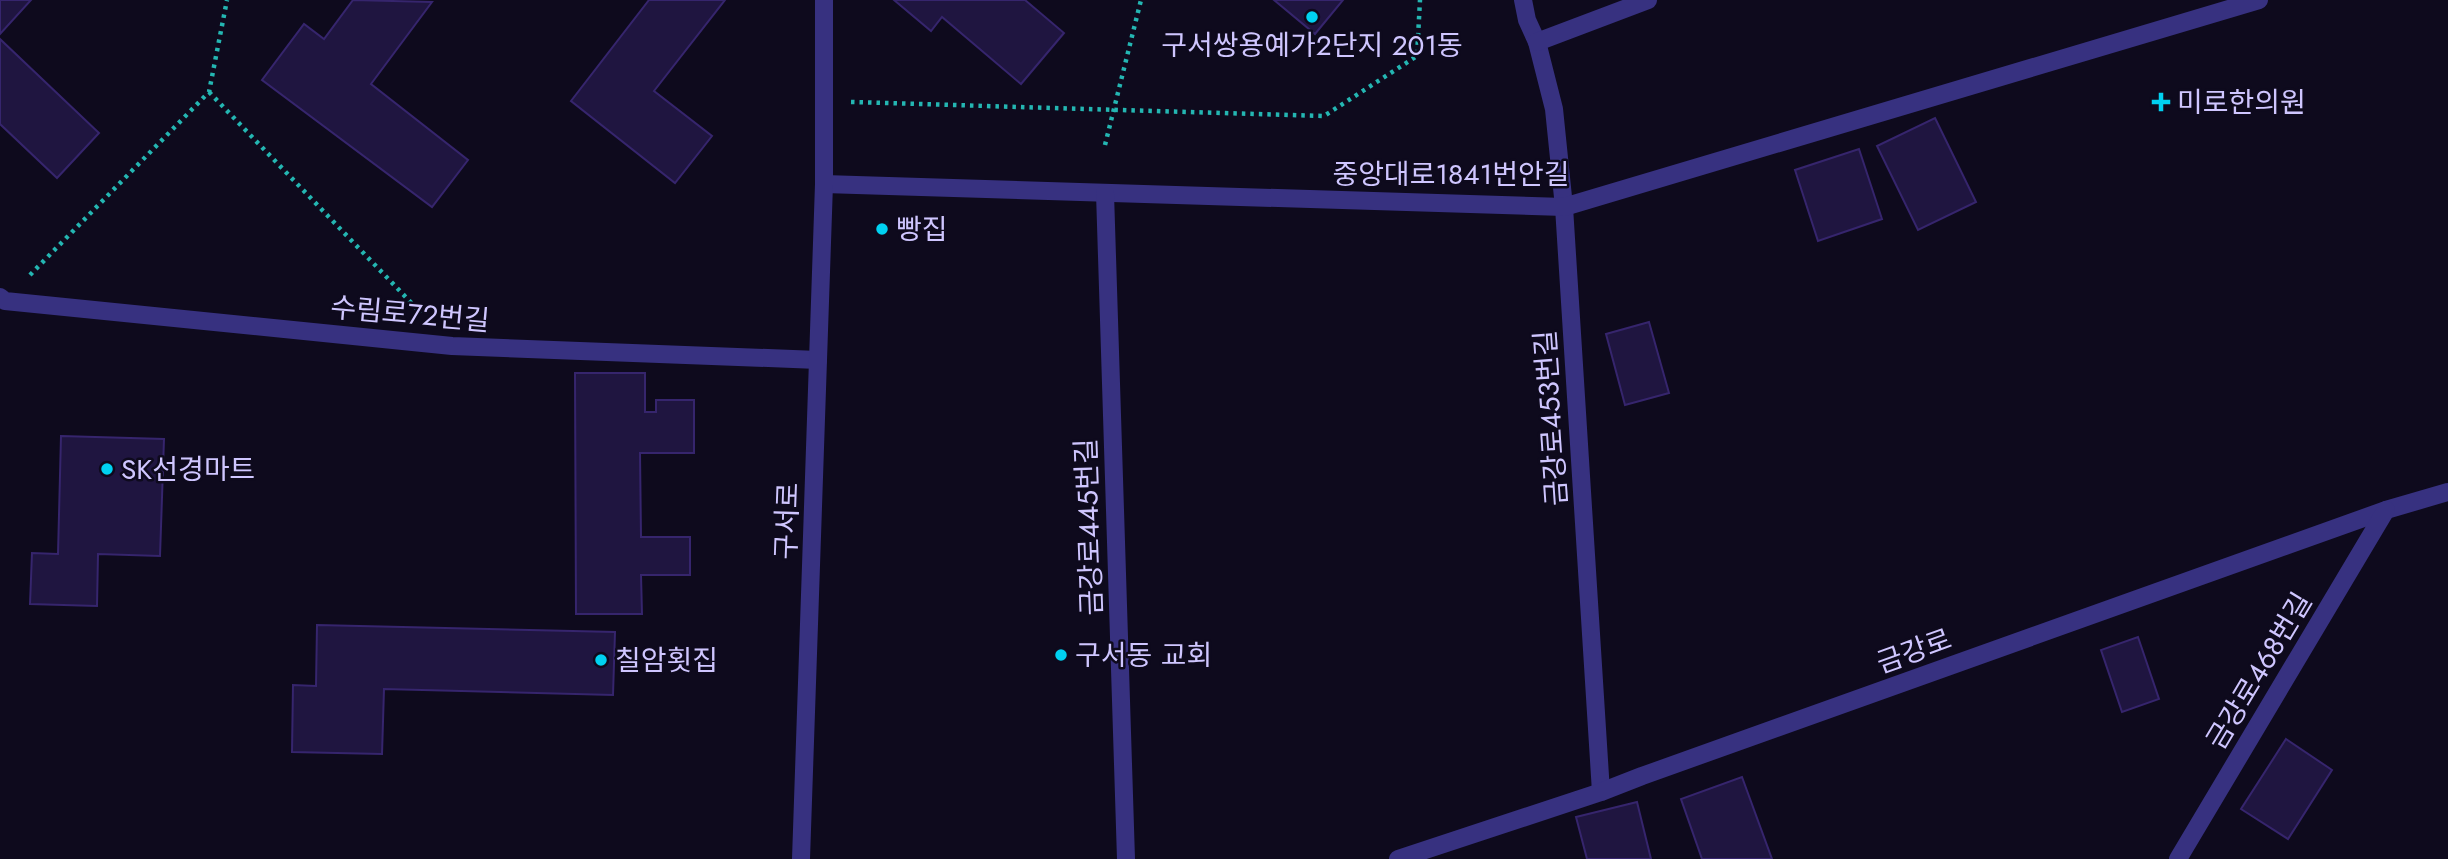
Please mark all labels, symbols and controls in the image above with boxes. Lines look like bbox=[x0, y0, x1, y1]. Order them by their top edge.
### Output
marker: 구서쌍용예가2단지 201동 bbox=[1304, 9, 1320, 25]
place label: 구서쌍용예가2단지 201동 bbox=[1161, 25, 1463, 66]
place label: 미로한의원 bbox=[2177, 82, 2306, 123]
marker: 미로한의원 bbox=[2151, 92, 2171, 112]
street label: 중앙대로1841번안길 bbox=[1332, 154, 1570, 195]
place label: 빵집 bbox=[896, 209, 948, 250]
marker: 빵집 bbox=[874, 221, 890, 237]
street label: 수림로72번길 bbox=[329, 287, 491, 341]
street label: 금강로453번길 bbox=[1524, 329, 1578, 507]
street label: 금강로445번길 bbox=[1065, 438, 1113, 616]
place label: SK선경마트 bbox=[121, 449, 255, 490]
marker: SK선경마트 bbox=[99, 461, 115, 477]
street label: 구서로 bbox=[765, 482, 809, 560]
street label: 금강로468번길 bbox=[2196, 585, 2322, 757]
street label: 금강로 bbox=[1871, 619, 1957, 683]
place label: 구서동 교회 bbox=[1075, 635, 1212, 676]
place label: 칠암횟집 bbox=[615, 640, 718, 681]
marker: 구서동 교회 bbox=[1053, 647, 1069, 663]
marker: 칠암횟집 bbox=[593, 652, 609, 668]

